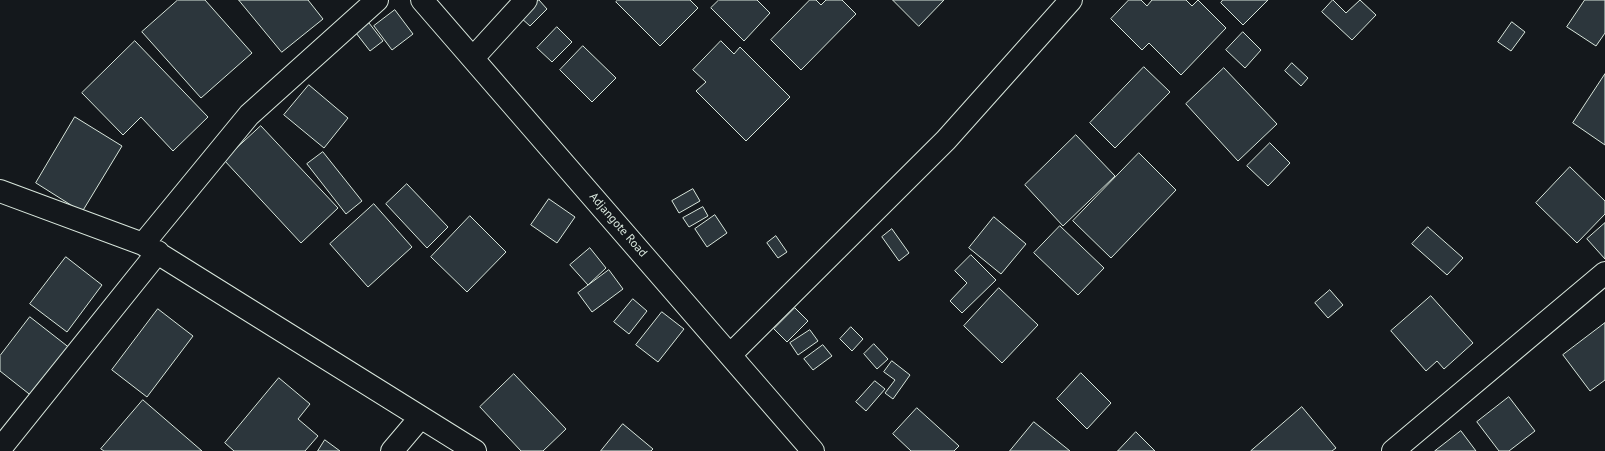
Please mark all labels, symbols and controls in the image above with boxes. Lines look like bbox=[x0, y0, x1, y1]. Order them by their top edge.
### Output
street label: Adjangote Road bbox=[586, 190, 650, 260]

